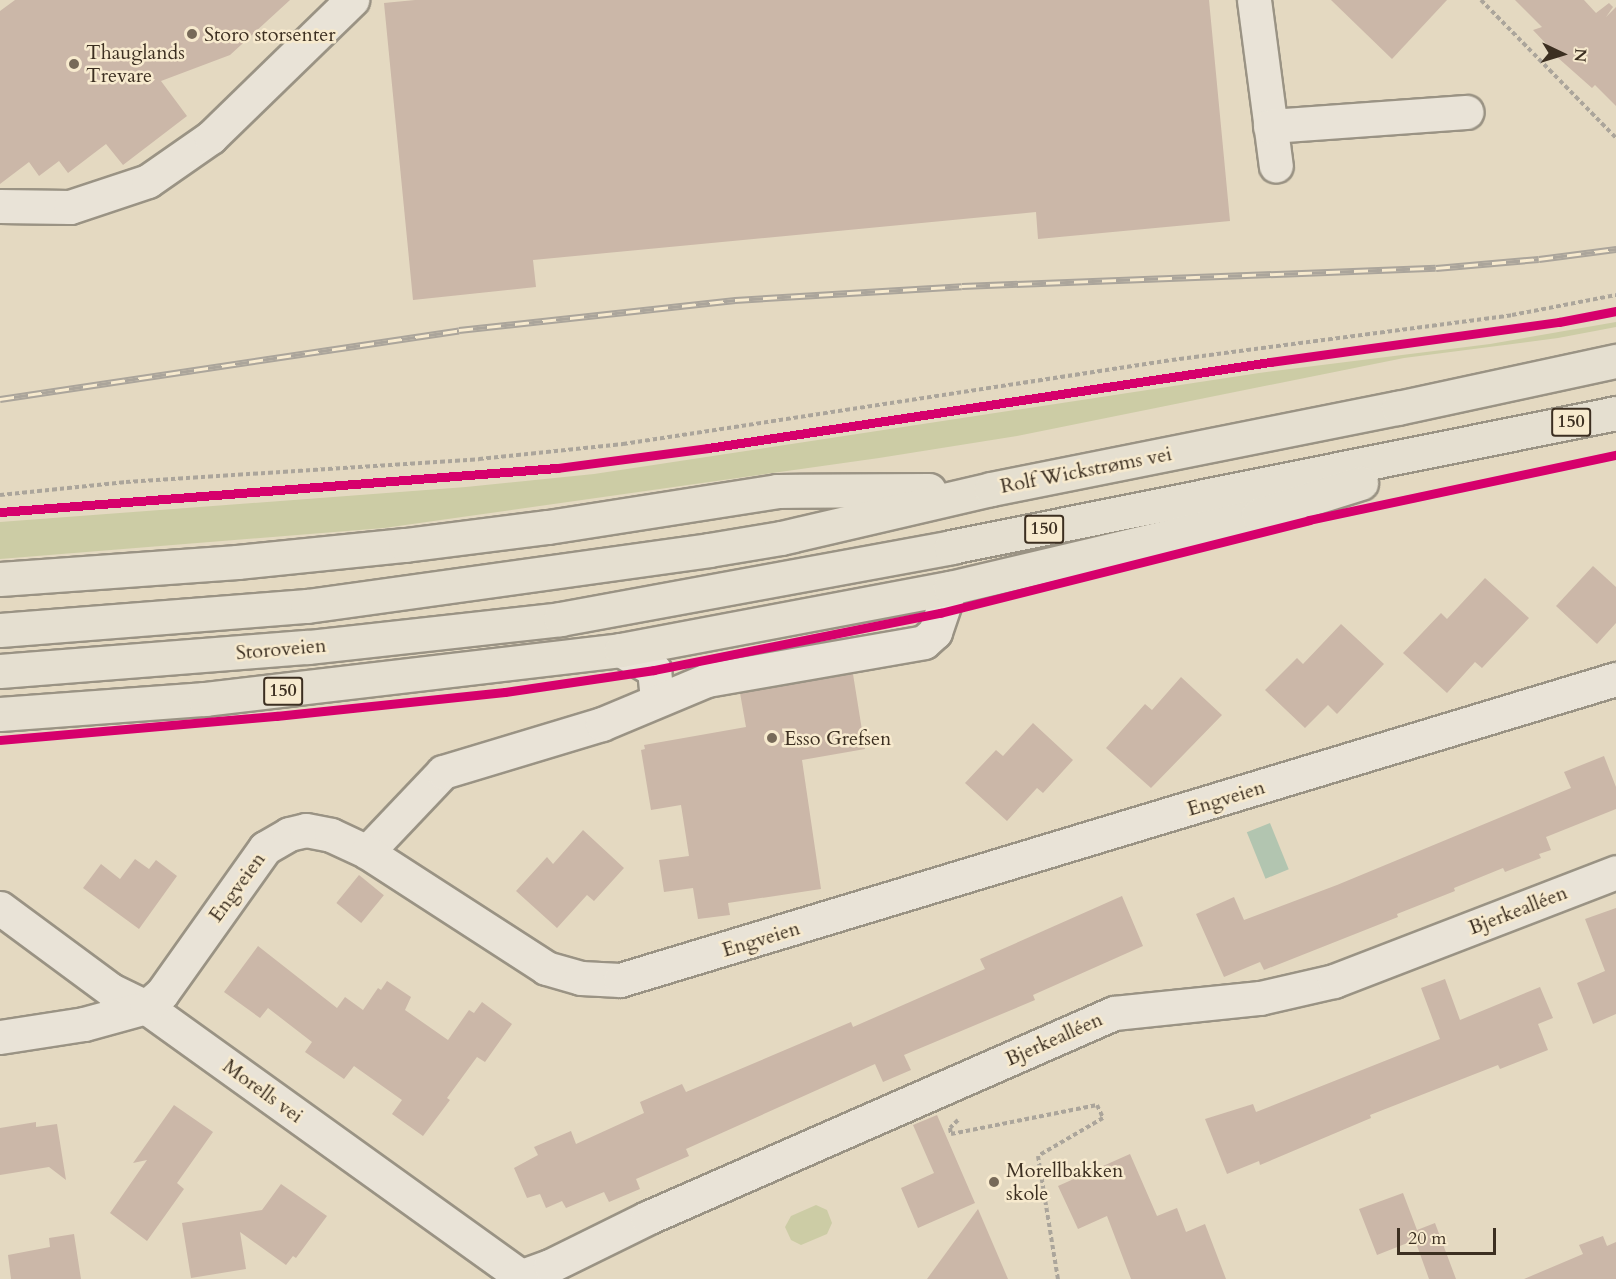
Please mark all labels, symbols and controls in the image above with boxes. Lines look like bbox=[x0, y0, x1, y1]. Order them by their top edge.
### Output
place label: Storo storsenter bbox=[204, 22, 336, 46]
north arrow bbox=[1532, 24, 1592, 84]
marker: Storo storsenter bbox=[185, 27, 199, 41]
place label: Thauglands Trevare bbox=[86, 40, 185, 87]
text: N bbox=[1568, 48, 1591, 63]
marker: Thauglands Trevare bbox=[67, 57, 81, 71]
road number: 150 bbox=[1550, 407, 1592, 437]
street label: Rolf Wickstrøms vei bbox=[998, 442, 1174, 498]
road number: 150 bbox=[1023, 514, 1065, 544]
street label: Storoveien bbox=[235, 633, 327, 665]
road number: 150 bbox=[262, 676, 304, 706]
place label: Esso Grefsen bbox=[784, 726, 891, 750]
marker: Esso Grefsen bbox=[765, 731, 779, 745]
street label: Engveien bbox=[1184, 775, 1268, 821]
street label: Engveien bbox=[204, 848, 270, 926]
street label: Bjerkealléen bbox=[1465, 880, 1571, 940]
street label: Engveien bbox=[719, 916, 803, 962]
street label: Bjerkealléen bbox=[1002, 1007, 1106, 1071]
street label: Morells vei bbox=[218, 1054, 308, 1128]
place label: Morellbakken skole bbox=[1006, 1158, 1123, 1205]
marker: Morellbakken skole bbox=[987, 1175, 1001, 1189]
scale bar bbox=[1400, 1216, 1499, 1254]
text: 20 m bbox=[1408, 1226, 1447, 1251]

